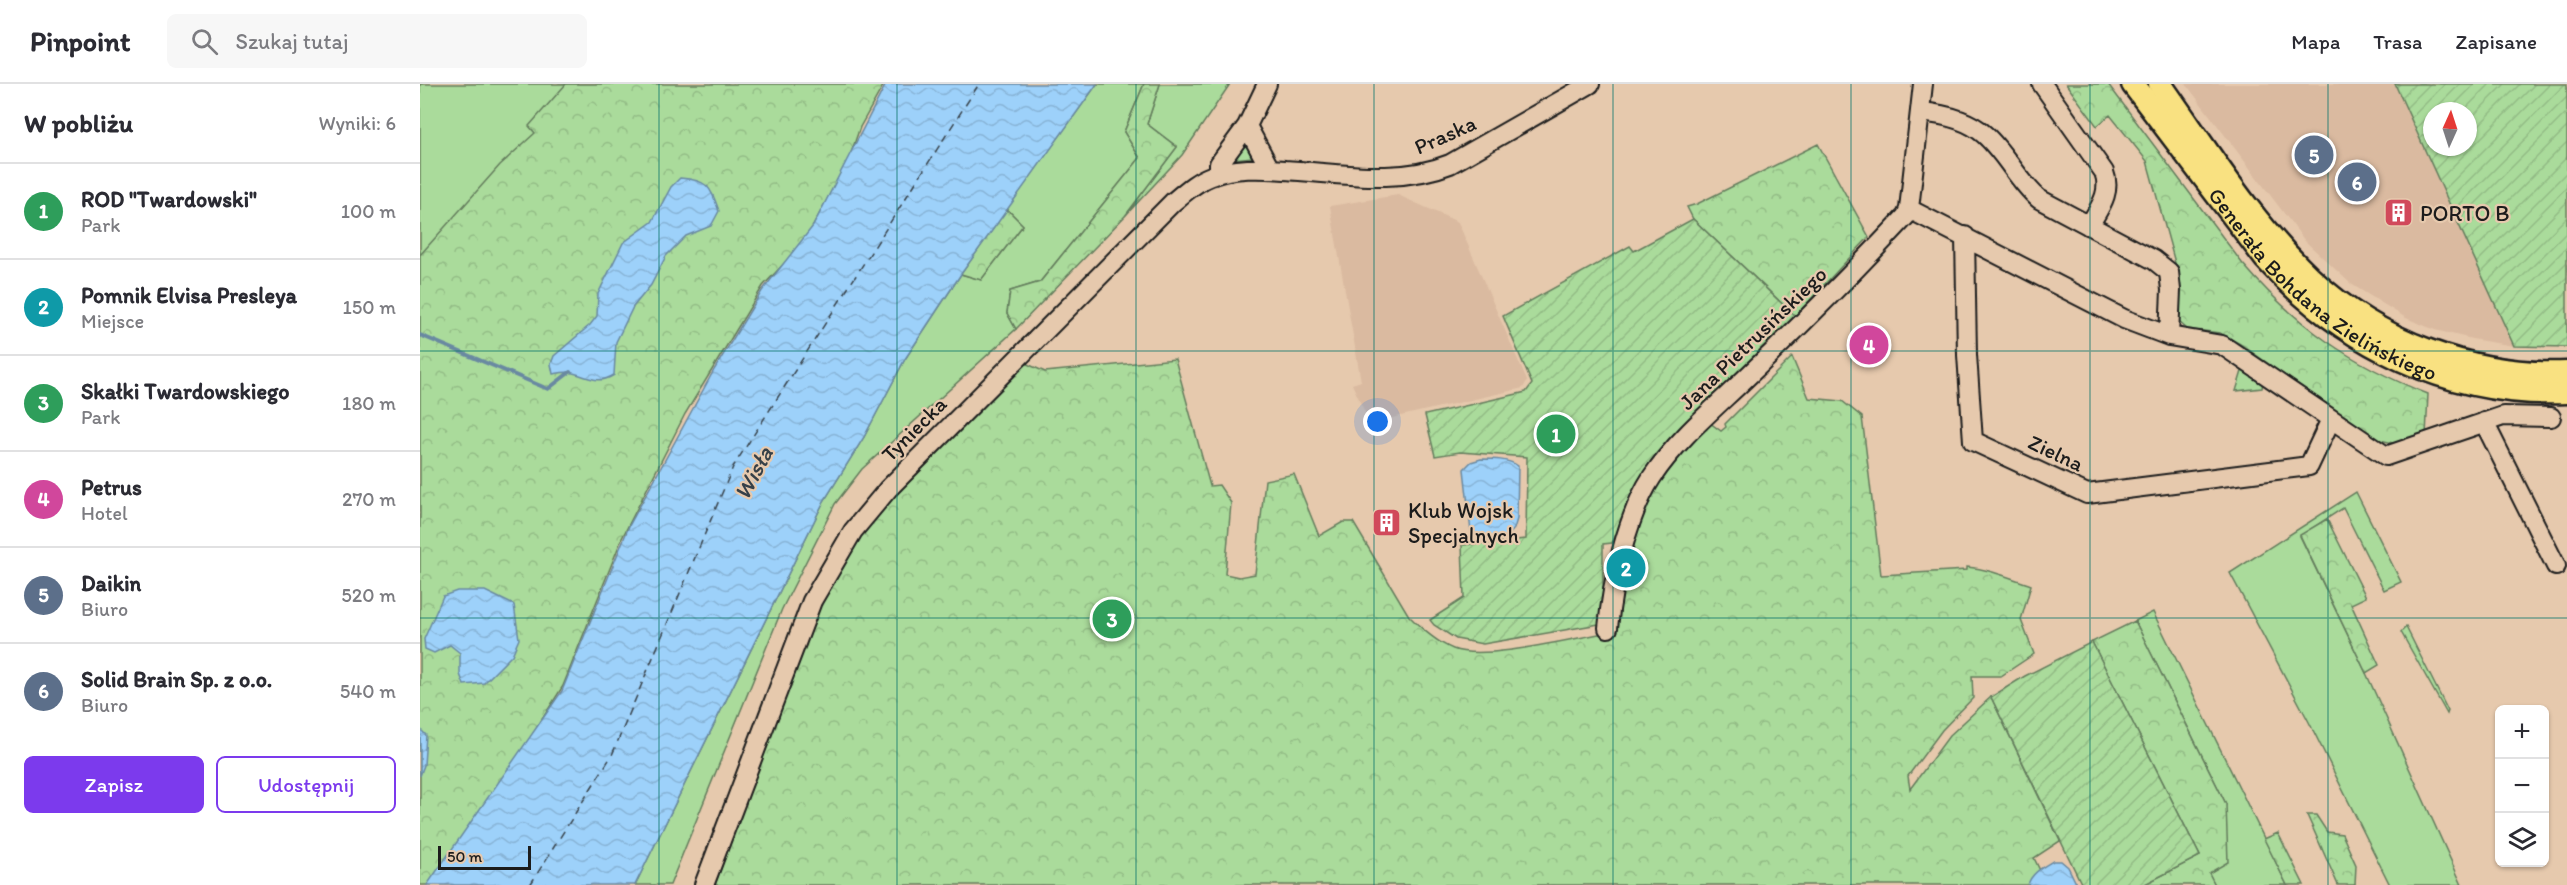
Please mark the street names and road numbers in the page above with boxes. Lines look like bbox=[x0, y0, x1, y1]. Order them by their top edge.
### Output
street label: Praska bbox=[1410, 109, 1480, 161]
street label: Generała Bohdana Zielińskiego bbox=[2203, 182, 2440, 386]
street label: Jana Pietrusińskiego bbox=[1673, 261, 1833, 415]
street label: Tyniecka bbox=[876, 390, 953, 467]
street label: Zielna bbox=[2024, 429, 2088, 478]

